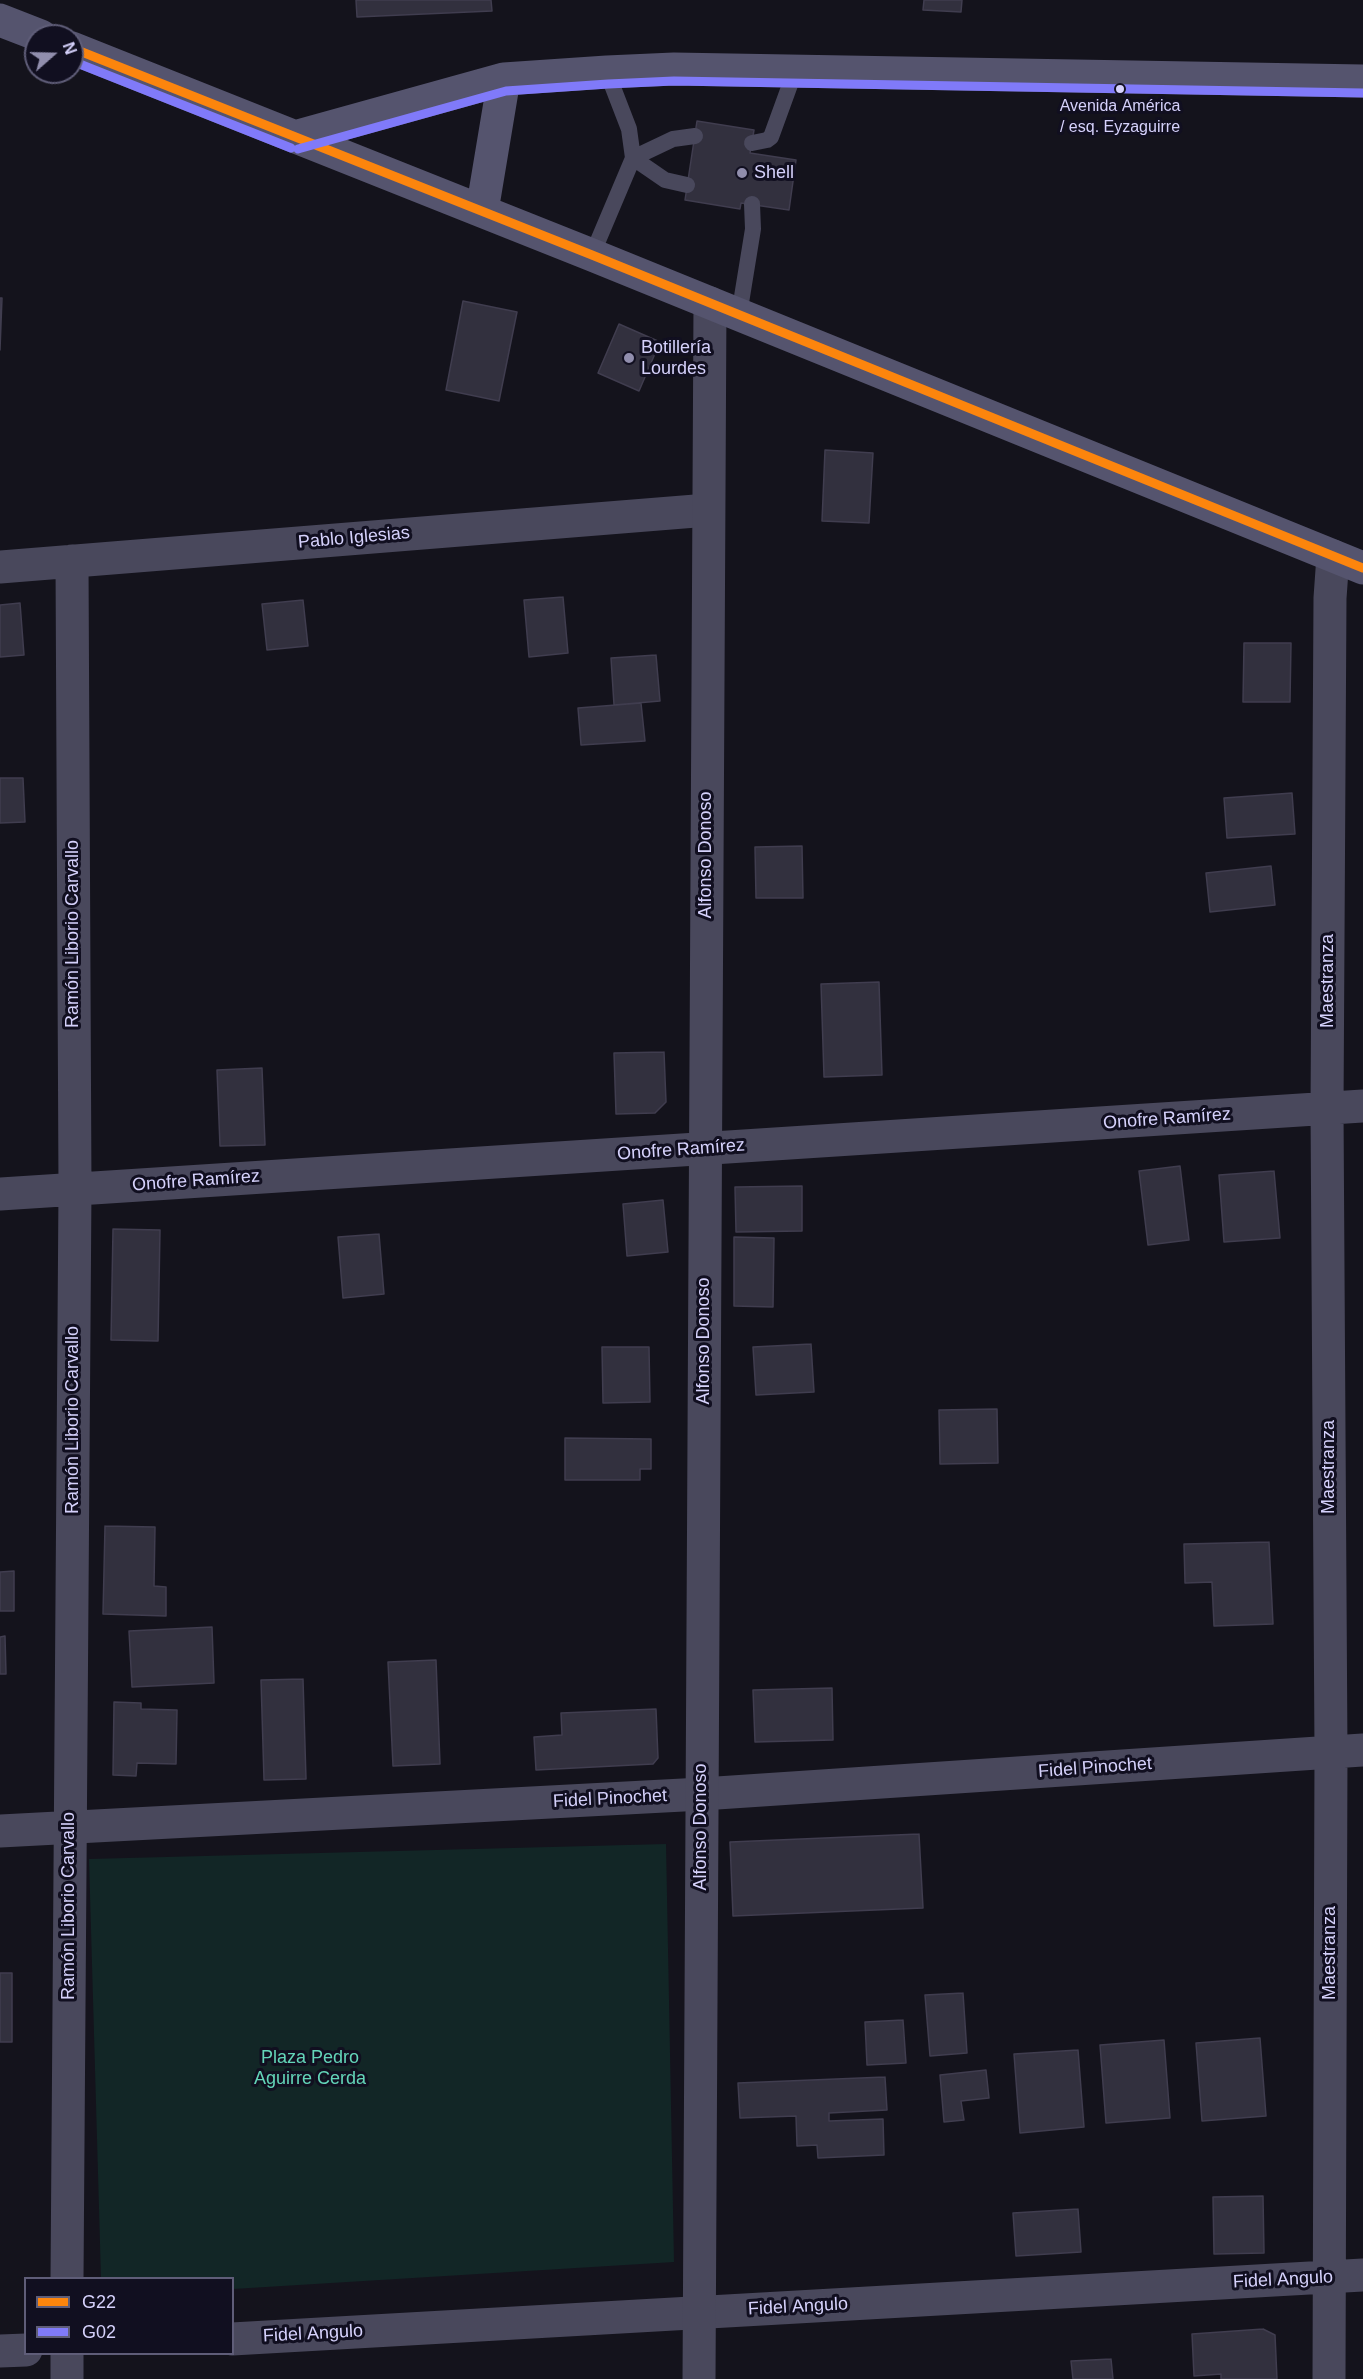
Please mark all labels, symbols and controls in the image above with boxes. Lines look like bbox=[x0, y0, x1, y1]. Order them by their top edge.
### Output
north arrow bbox=[24, 24, 84, 84]
text: N bbox=[60, 40, 79, 57]
marker: Avenida América / esq. Eyzaguirre bbox=[1114, 83, 1126, 95]
place label: Avenida América / esq. Eyzaguirre bbox=[1060, 97, 1180, 135]
place label: Shell bbox=[754, 162, 794, 184]
marker: Shell bbox=[735, 166, 749, 180]
place label: Botillería Lourdes bbox=[641, 337, 711, 380]
marker: Botillería Lourdes bbox=[622, 351, 636, 365]
street label: Pablo Iglesias bbox=[297, 522, 411, 554]
street label: Alfonso Donoso bbox=[695, 791, 717, 919]
street label: Ramón Liborio Carvallo bbox=[62, 840, 84, 1028]
street label: Maestranza bbox=[1317, 934, 1339, 1028]
street label: Onofre Ramírez bbox=[1102, 1104, 1232, 1134]
street label: Onofre Ramírez bbox=[616, 1135, 746, 1165]
street label: Onofre Ramírez bbox=[131, 1166, 261, 1196]
street label: Alfonso Donoso bbox=[693, 1277, 715, 1405]
street label: Ramón Liborio Carvallo bbox=[62, 1326, 84, 1514]
street label: Maestranza bbox=[1318, 1420, 1340, 1514]
street label: Fidel Pinochet bbox=[1037, 1753, 1153, 1783]
street label: Alfonso Donoso bbox=[690, 1763, 712, 1891]
street label: Fidel Pinochet bbox=[552, 1785, 668, 1813]
street label: Ramón Liborio Carvallo bbox=[58, 1812, 80, 2000]
street label: Maestranza bbox=[1319, 1906, 1341, 2000]
park label: Plaza Pedro Aguirre Cerda bbox=[254, 2047, 366, 2090]
street label: Fidel Angulo bbox=[1232, 2267, 1334, 2293]
legend bbox=[24, 2277, 234, 2355]
text: G22 bbox=[82, 2292, 116, 2312]
street label: Fidel Angulo bbox=[747, 2294, 849, 2320]
street label: Fidel Angulo bbox=[262, 2321, 364, 2347]
text: G02 bbox=[82, 2322, 116, 2342]

